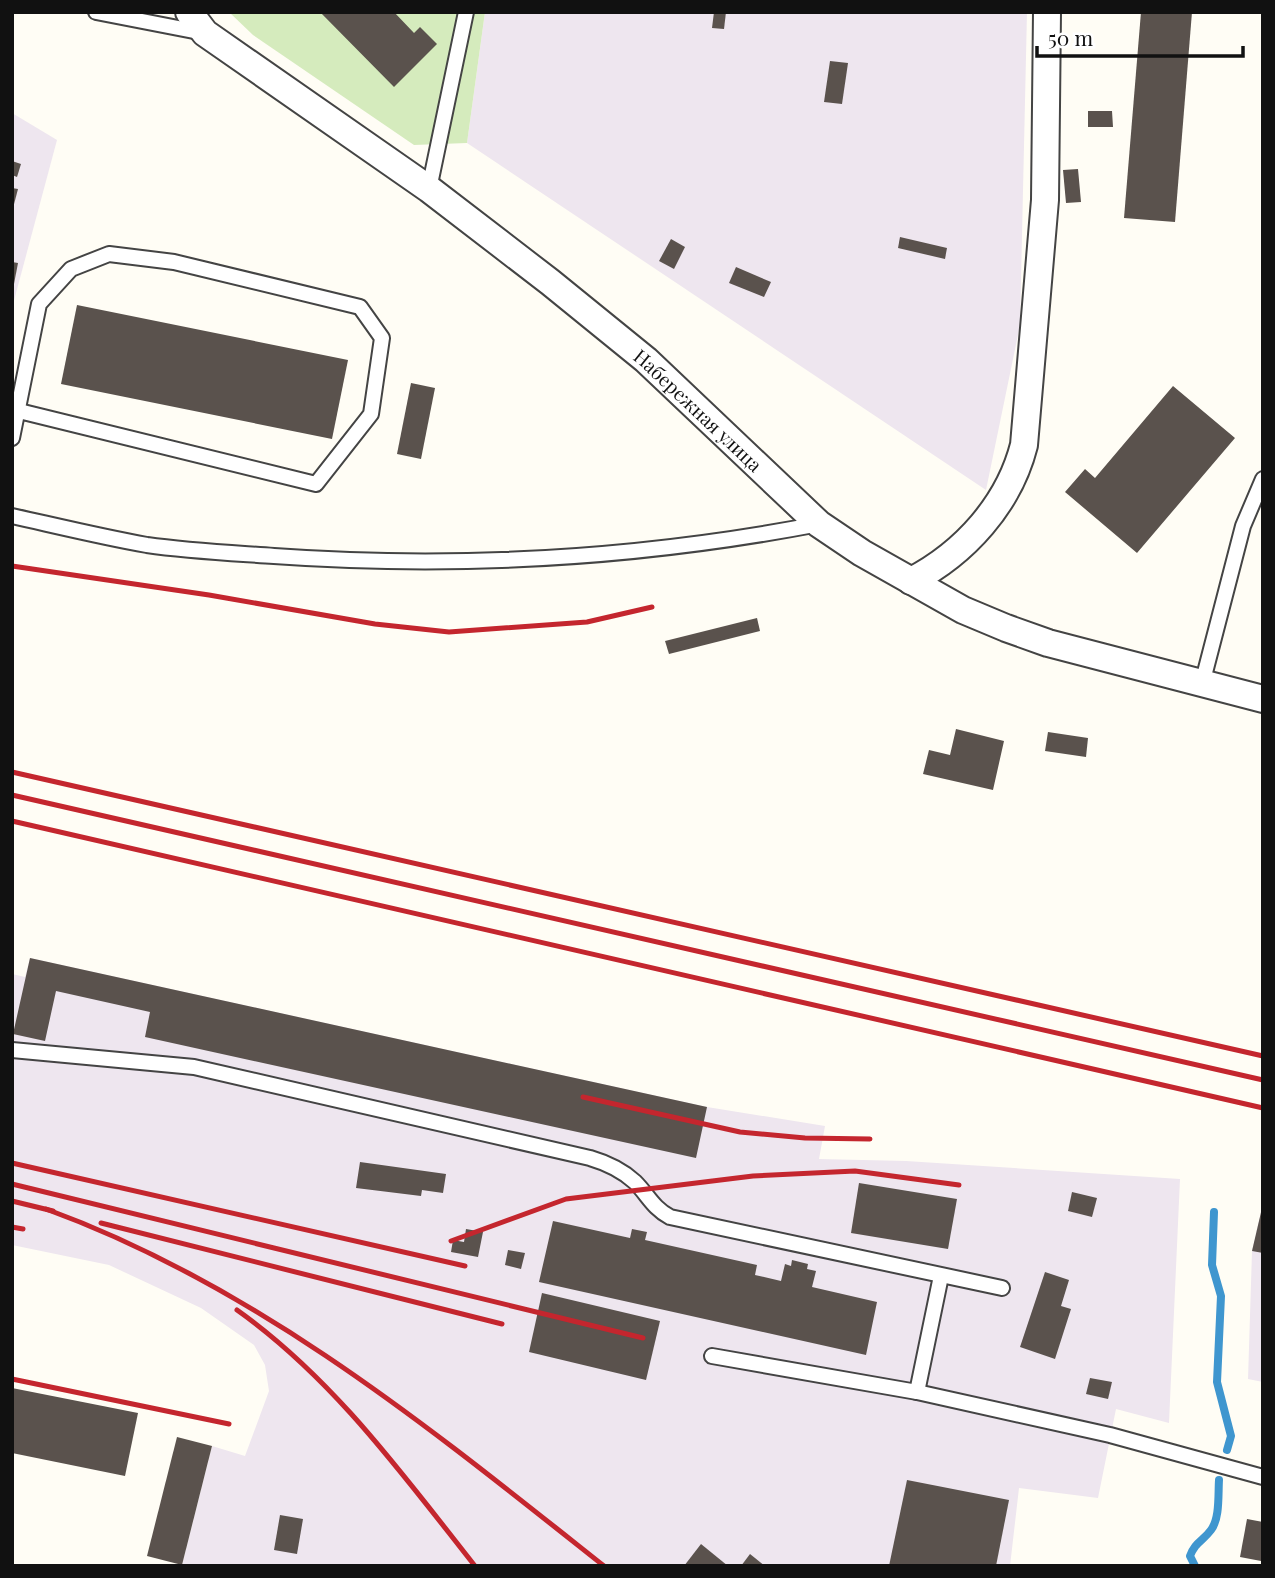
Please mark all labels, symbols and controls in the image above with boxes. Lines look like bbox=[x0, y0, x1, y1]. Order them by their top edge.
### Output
scale bar bbox=[1037, 14, 1244, 58]
text: 50 m bbox=[1048, 23, 1094, 51]
street label: Набережная улица bbox=[629, 343, 769, 477]

